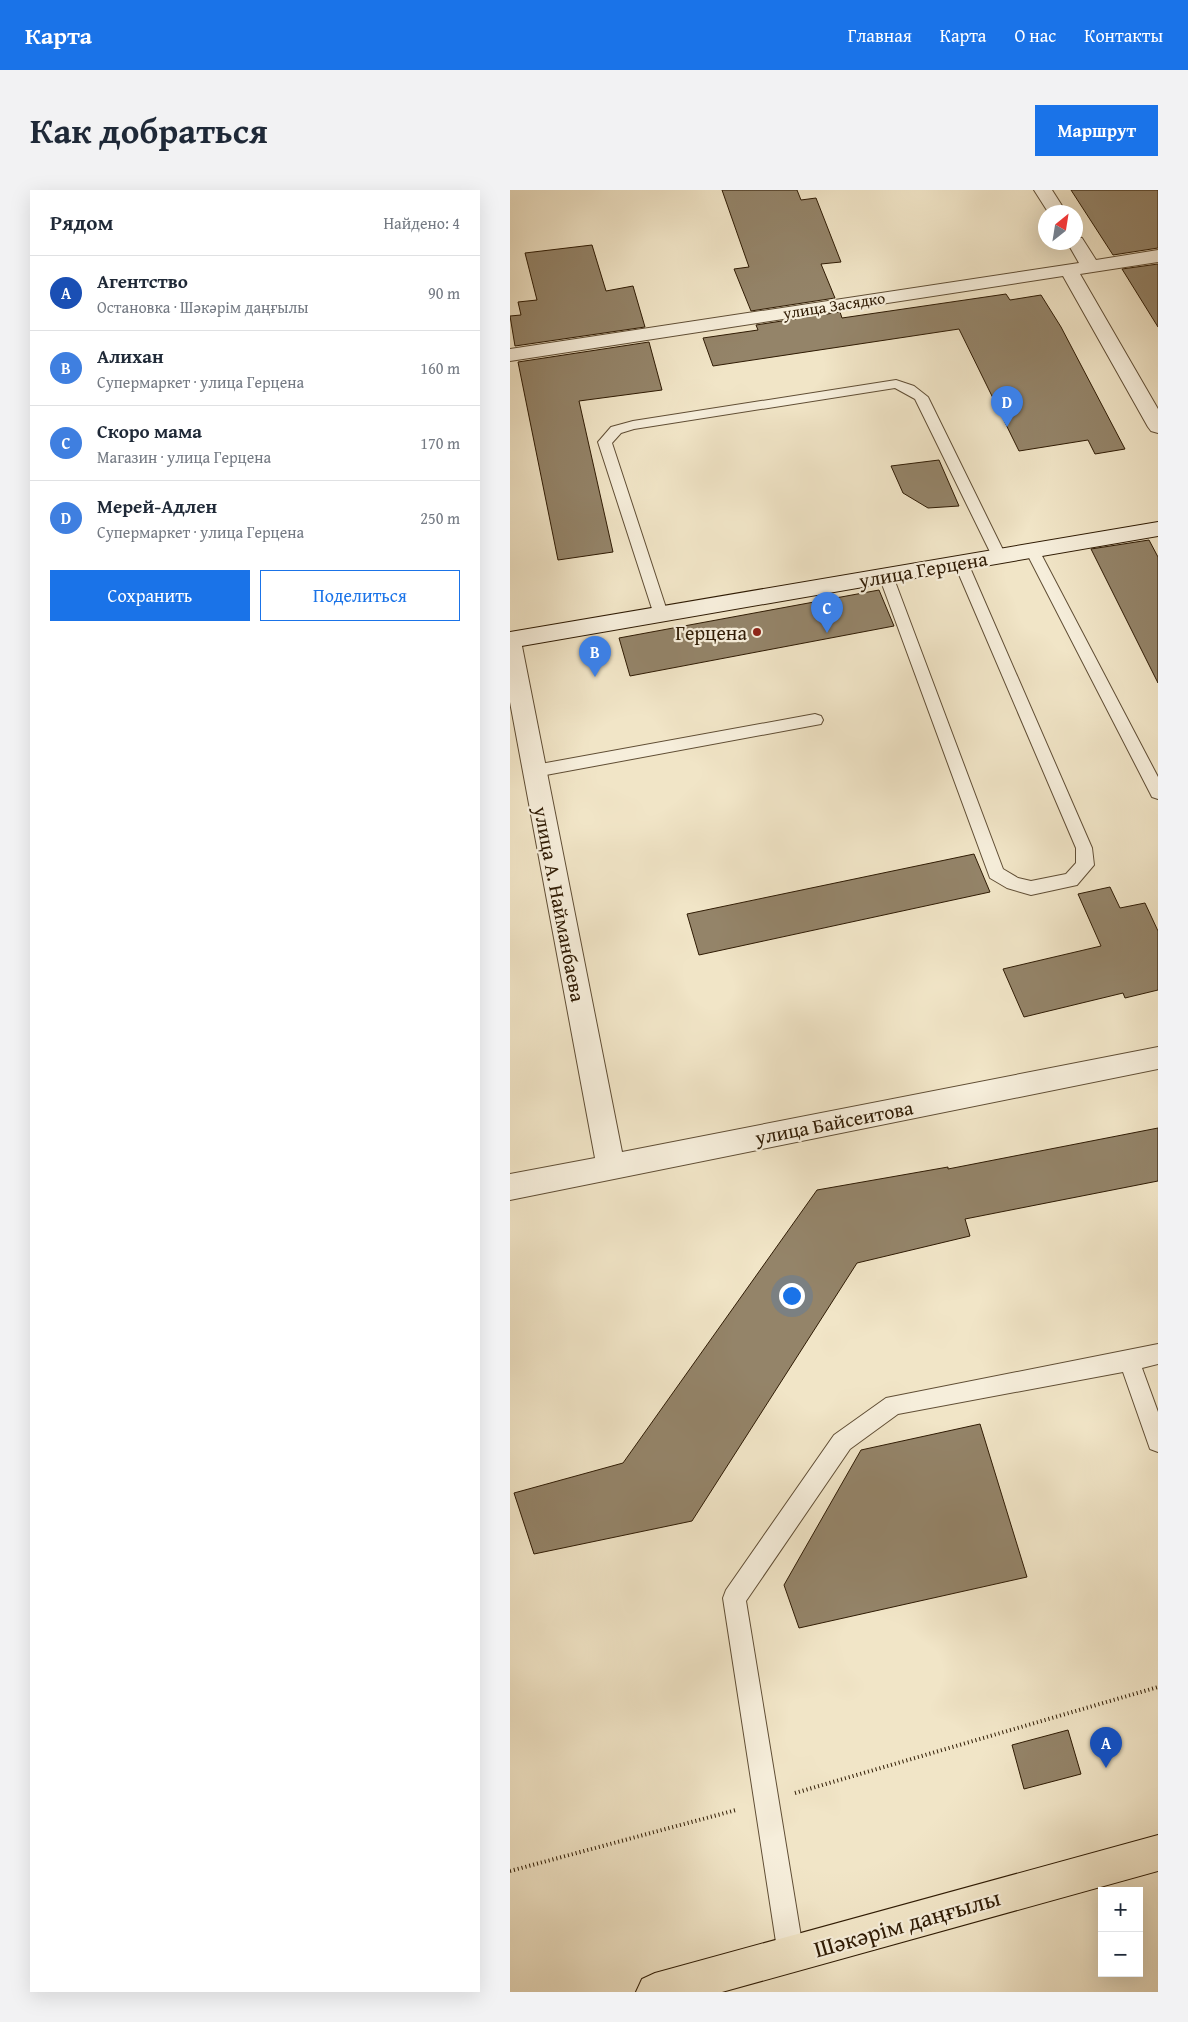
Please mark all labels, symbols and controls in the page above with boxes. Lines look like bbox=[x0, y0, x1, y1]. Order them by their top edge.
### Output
text: Карта bbox=[25, 18, 92, 53]
text: Главная bbox=[848, 22, 912, 49]
text: Карта bbox=[940, 22, 986, 49]
text: О нас bbox=[1014, 22, 1056, 49]
text: Контакты bbox=[1084, 22, 1163, 49]
text: Как добраться bbox=[30, 105, 268, 156]
button: Маршрут bbox=[1035, 105, 1158, 156]
north arrow bbox=[1038, 205, 1083, 250]
text: Рядом bbox=[50, 207, 113, 238]
text: Найдено: 4 bbox=[383, 211, 460, 235]
text: Агентство bbox=[97, 267, 188, 295]
text: A bbox=[61, 281, 71, 305]
text: 90 m bbox=[428, 281, 460, 305]
street label: улица Засядко bbox=[780, 285, 887, 325]
text: Остановка · Шәкәрім даңғылы bbox=[97, 295, 309, 319]
text: Алихан bbox=[97, 342, 164, 370]
text: B bbox=[61, 356, 71, 380]
text: 160 m bbox=[420, 356, 460, 380]
text: Супермаркет · улица Герцена bbox=[97, 370, 304, 394]
pin: D bbox=[991, 386, 1023, 427]
text: Скоро мама bbox=[97, 417, 202, 445]
text: C bbox=[61, 431, 71, 455]
text: 170 m bbox=[420, 431, 460, 455]
text: Магазин · улица Герцена bbox=[97, 445, 271, 469]
text: Мерей-Адлен bbox=[97, 492, 217, 520]
text: D bbox=[61, 506, 71, 530]
text: 250 m bbox=[420, 506, 460, 530]
text: Супермаркет · улица Герцена bbox=[97, 520, 304, 544]
street label: улица Герцена bbox=[855, 543, 990, 595]
button: Сохранить bbox=[50, 570, 250, 621]
button: Поделиться bbox=[260, 570, 460, 621]
pin: C bbox=[811, 592, 843, 633]
place label: Герцена bbox=[675, 618, 747, 647]
marker: Герцена bbox=[751, 626, 763, 638]
pin: B bbox=[579, 636, 611, 677]
street label: улица А. Найманбаева bbox=[527, 803, 593, 1005]
street label: улица Байсеитова bbox=[752, 1092, 916, 1152]
your location bbox=[779, 1283, 805, 1309]
pin: A bbox=[1090, 1727, 1122, 1768]
street label: Шәкәрім даңғылы bbox=[810, 1880, 1005, 1966]
map controls bbox=[1098, 1887, 1143, 1977]
button: + bbox=[1098, 1887, 1143, 1932]
button: − bbox=[1098, 1932, 1143, 1977]

